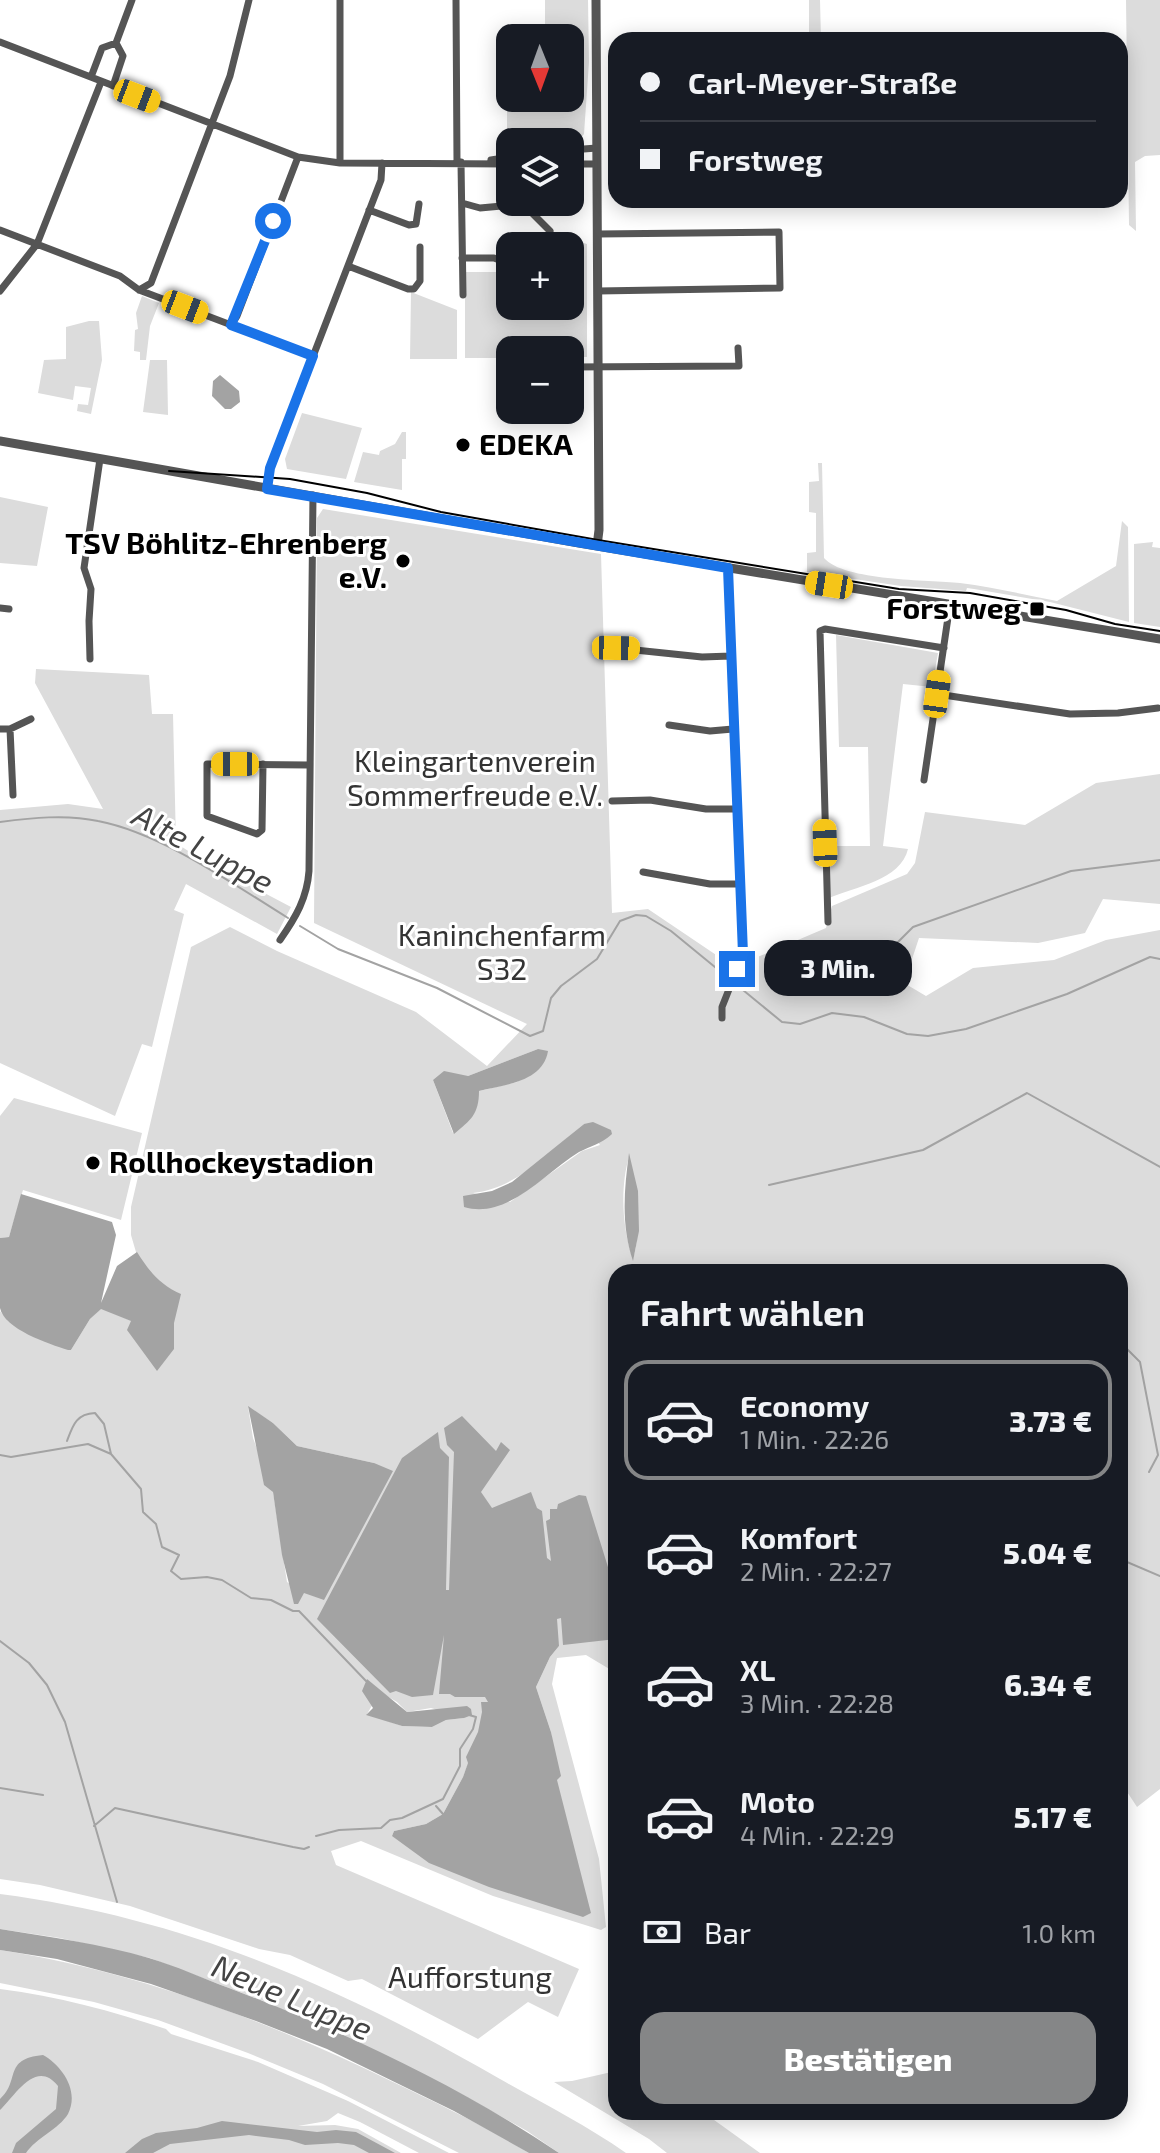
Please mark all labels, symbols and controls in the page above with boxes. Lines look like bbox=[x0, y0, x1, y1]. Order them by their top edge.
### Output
north arrow bbox=[496, 24, 584, 112]
map controls bbox=[496, 24, 584, 424]
text: Carl-Meyer-Straße bbox=[688, 64, 957, 100]
car bbox=[110, 76, 164, 116]
button: layers bbox=[496, 128, 584, 216]
text: Forstweg bbox=[688, 141, 823, 177]
route start bbox=[255, 203, 291, 239]
button: + bbox=[496, 232, 584, 320]
car bbox=[158, 287, 212, 327]
button: − bbox=[496, 336, 584, 424]
place label: EDEKA bbox=[479, 425, 573, 461]
marker: EDEKA bbox=[454, 436, 472, 454]
place label: TSV Böhlitz-Ehrenberg e.V. bbox=[65, 524, 388, 594]
marker: TSV Böhlitz-Ehrenberg e.V. bbox=[394, 552, 412, 570]
car bbox=[803, 569, 855, 601]
place label: Forstweg bbox=[886, 589, 1022, 625]
marker: Forstweg bbox=[1028, 600, 1046, 618]
car bbox=[592, 636, 640, 660]
car bbox=[922, 669, 952, 719]
park label: Kleingartenverein Sommerfreude e.V. bbox=[347, 742, 603, 812]
car bbox=[211, 752, 259, 776]
water label: Alte Luppe bbox=[126, 794, 281, 901]
car bbox=[812, 819, 838, 867]
park label: Kaninchenfarm S32 bbox=[398, 916, 606, 986]
callout: 3 Min. bbox=[765, 941, 913, 997]
route end bbox=[719, 951, 755, 987]
text: 3 Min. bbox=[801, 952, 875, 983]
place label: Rollhockeystadion bbox=[109, 1143, 374, 1180]
marker: Rollhockeystadion bbox=[84, 1154, 102, 1172]
text: Fahrt wählen bbox=[640, 1290, 865, 1333]
icon: car bbox=[644, 1384, 716, 1456]
text: Economy bbox=[740, 1387, 869, 1423]
text: 3.73 € bbox=[1009, 1402, 1092, 1438]
text: 1 Min. · 22:26 bbox=[740, 1423, 889, 1454]
icon: car bbox=[644, 1516, 716, 1588]
text: Komfort bbox=[740, 1519, 857, 1555]
text: 5.04 € bbox=[1003, 1534, 1092, 1570]
text: 2 Min. · 22:27 bbox=[740, 1555, 892, 1586]
icon: car bbox=[644, 1648, 716, 1720]
text: XL bbox=[740, 1651, 775, 1687]
text: 6.34 € bbox=[1004, 1666, 1092, 1702]
text: 3 Min. · 22:28 bbox=[740, 1687, 894, 1718]
icon: car bbox=[644, 1780, 716, 1852]
text: Moto bbox=[740, 1783, 815, 1819]
text: 5.17 € bbox=[1014, 1798, 1092, 1834]
text: 4 Min. · 22:29 bbox=[740, 1819, 895, 1850]
icon: cash bbox=[640, 1910, 684, 1954]
text: Bar bbox=[704, 1914, 751, 1950]
text: 1.0 km bbox=[1022, 1917, 1096, 1948]
water label: Neue Luppe bbox=[206, 1945, 379, 2048]
park label: Aufforstung bbox=[388, 1958, 552, 1994]
button: Bestätigen bbox=[640, 2012, 1096, 2104]

